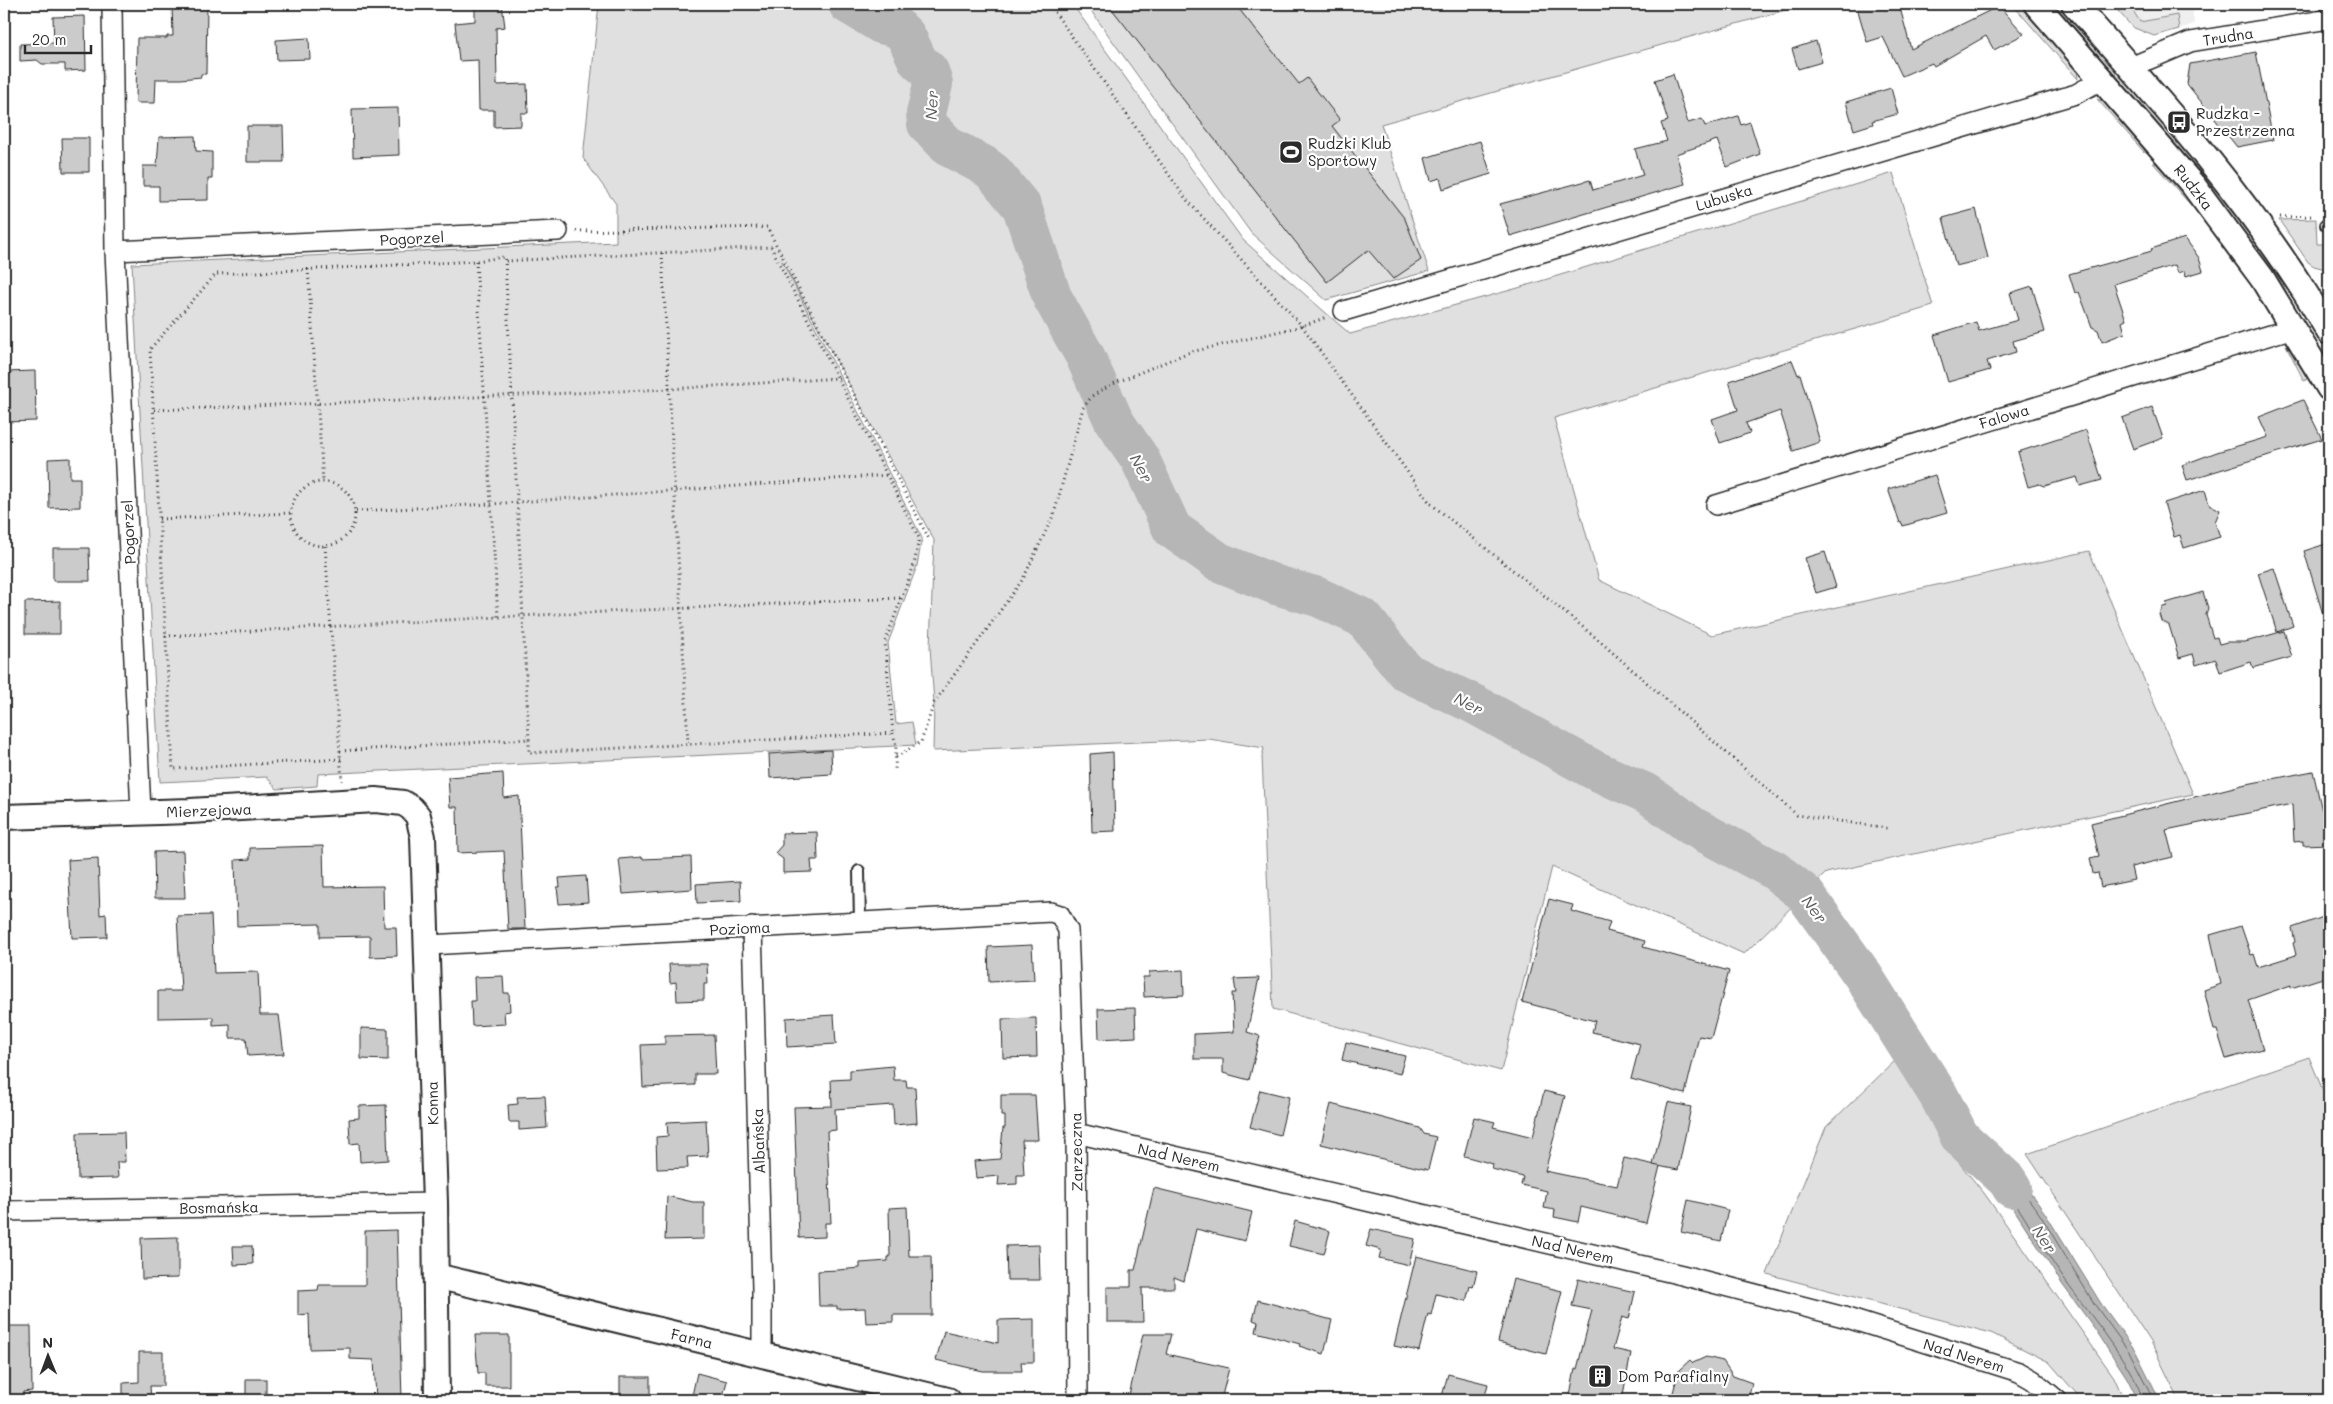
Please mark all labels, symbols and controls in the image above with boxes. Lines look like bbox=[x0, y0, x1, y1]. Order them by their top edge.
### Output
scale bar bbox=[25, 22, 91, 54]
street label: Trudna bbox=[2201, 22, 2255, 50]
text: 20 m bbox=[32, 29, 66, 49]
water label: Ner bbox=[920, 90, 942, 120]
place label: Rudzka - Przestrzenna bbox=[2196, 103, 2295, 140]
bus stop icon: Rudzka - Przestrzenna bbox=[2166, 109, 2192, 135]
place label: Rudzki Klub Sportowy bbox=[1308, 133, 1392, 170]
sports icon: Rudzki Klub Sportowy bbox=[1278, 139, 1304, 165]
street label: Rudzka bbox=[2170, 160, 2218, 214]
street label: Lubuska bbox=[1693, 179, 1755, 215]
street label: Pogorzel bbox=[379, 226, 445, 250]
street label: Falowa bbox=[1977, 399, 2031, 433]
water label: Ner bbox=[1126, 450, 1158, 486]
street label: Pogorzel bbox=[116, 499, 140, 565]
water label: Ner bbox=[1451, 687, 1487, 719]
street label: Mierzejowa bbox=[166, 799, 252, 821]
water label: Ner bbox=[1798, 891, 1832, 927]
street label: Pozioma bbox=[709, 916, 771, 940]
street label: Konna bbox=[422, 1081, 442, 1125]
street label: Albańska bbox=[747, 1108, 769, 1174]
street label: Zarzeczna bbox=[1065, 1112, 1087, 1192]
street label: Nad Nerem bbox=[1136, 1138, 1222, 1176]
street label: Bosmańska bbox=[179, 1196, 259, 1218]
water label: Ner bbox=[2028, 1221, 2062, 1257]
street label: Nad Nerem bbox=[1530, 1230, 1616, 1268]
street label: Farna bbox=[669, 1323, 715, 1353]
north arrow bbox=[22, 1332, 72, 1382]
text: N bbox=[42, 1333, 53, 1352]
street label: Nad Nerem bbox=[1921, 1333, 2007, 1377]
building icon: Dom Parafialny bbox=[1587, 1363, 1613, 1389]
place label: Dom Parafialny bbox=[1618, 1366, 1729, 1386]

